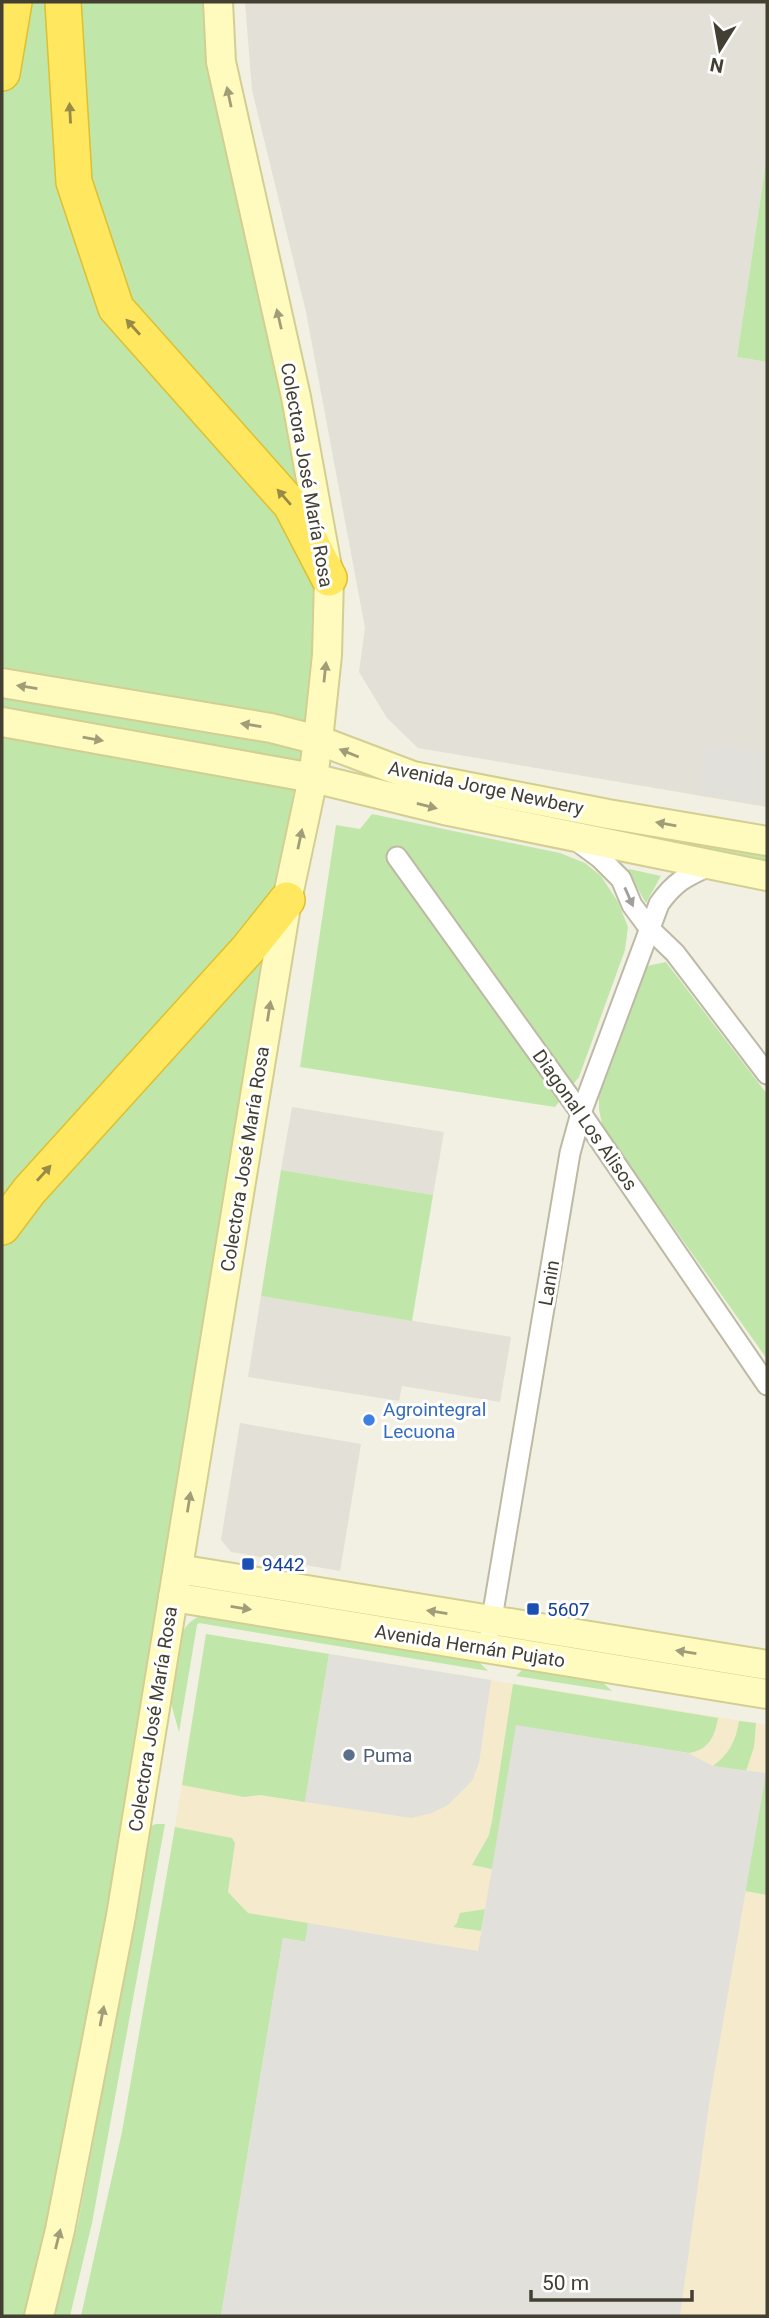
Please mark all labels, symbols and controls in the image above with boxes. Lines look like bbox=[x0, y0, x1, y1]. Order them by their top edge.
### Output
north arrow bbox=[685, 14, 755, 84]
text: N bbox=[708, 53, 726, 78]
one-way arrow bbox=[223, 86, 234, 108]
one-way arrow bbox=[64, 102, 75, 124]
one-way arrow bbox=[273, 308, 284, 330]
one-way arrow bbox=[125, 318, 141, 336]
street label: Colectora José María Rosa bbox=[276, 361, 338, 589]
one-way arrow bbox=[277, 489, 292, 506]
one-way arrow bbox=[320, 661, 331, 683]
one-way arrow bbox=[16, 681, 38, 692]
one-way arrow bbox=[240, 719, 262, 730]
one-way arrow bbox=[82, 734, 104, 745]
one-way arrow bbox=[338, 747, 359, 758]
street label: Avenida Jorge Newbery bbox=[386, 756, 586, 820]
one-way arrow bbox=[416, 801, 438, 812]
one-way arrow bbox=[655, 818, 677, 829]
one-way arrow bbox=[294, 828, 305, 850]
one-way arrow bbox=[623, 887, 635, 907]
one-way arrow bbox=[264, 1000, 275, 1022]
street label: Colectora José María Rosa bbox=[216, 1045, 274, 1273]
street label: Diagonal Los Alisos bbox=[528, 1045, 642, 1195]
one-way arrow bbox=[36, 1164, 52, 1182]
street label: Lanin bbox=[534, 1258, 564, 1308]
place label: Agrointegral Lecuona bbox=[383, 1398, 486, 1443]
marker: Agrointegral Lecuona bbox=[361, 1412, 377, 1428]
one-way arrow bbox=[184, 1491, 195, 1513]
place label: 9442 bbox=[262, 1553, 305, 1576]
marker: 9442 bbox=[240, 1556, 256, 1572]
place label: 5607 bbox=[547, 1598, 590, 1621]
marker: 5607 bbox=[525, 1601, 541, 1617]
one-way arrow bbox=[230, 1603, 252, 1614]
street label: Colectora José María Rosa bbox=[124, 1605, 182, 1833]
one-way arrow bbox=[426, 1606, 448, 1617]
street label: Avenida Hernán Pujato bbox=[373, 1620, 567, 1672]
one-way arrow bbox=[675, 1646, 697, 1657]
place label: Puma bbox=[363, 1744, 412, 1767]
marker: Puma bbox=[341, 1747, 357, 1763]
one-way arrow bbox=[96, 2005, 107, 2027]
one-way arrow bbox=[53, 2228, 64, 2250]
scale bar bbox=[531, 2258, 692, 2302]
text: 50 m bbox=[542, 2271, 589, 2295]

